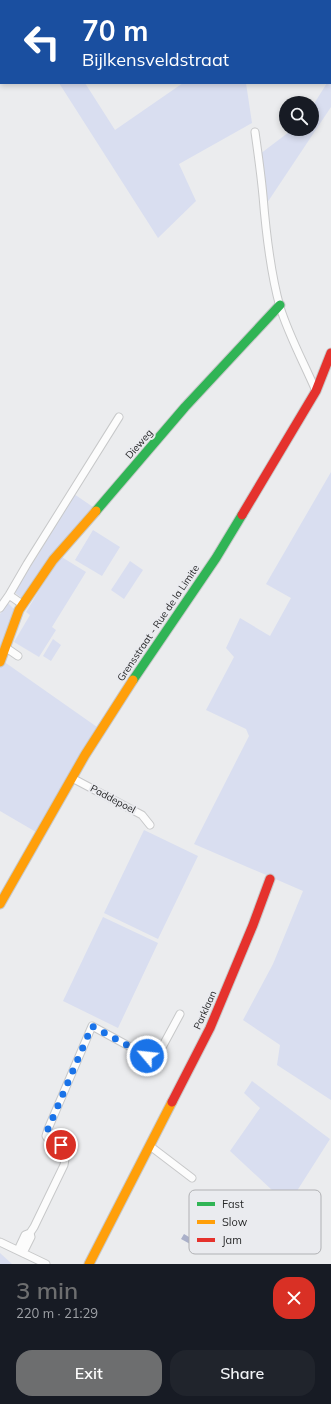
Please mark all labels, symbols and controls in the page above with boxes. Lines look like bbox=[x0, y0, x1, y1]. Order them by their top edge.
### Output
text: 70 m bbox=[82, 13, 148, 48]
icon: left bbox=[16, 16, 68, 68]
text: Bijlkensveldstraat bbox=[82, 48, 229, 71]
map controls bbox=[279, 96, 319, 136]
button: search bbox=[279, 96, 319, 136]
street label: Dieweg bbox=[123, 426, 155, 462]
street label: Grensstraat - Rue de la Limite bbox=[114, 562, 202, 684]
street label: Paddepoel bbox=[88, 782, 138, 816]
street label: Parklaan bbox=[191, 988, 219, 1032]
position arrow bbox=[126, 1035, 168, 1077]
pin bbox=[44, 1128, 78, 1162]
icon: arrive bbox=[50, 1134, 72, 1156]
legend bbox=[189, 1190, 321, 1254]
text: Fast bbox=[222, 1197, 244, 1211]
text: Slow bbox=[222, 1215, 248, 1229]
text: Jam bbox=[222, 1233, 242, 1247]
text: 3 min bbox=[16, 1275, 78, 1305]
button: close bbox=[273, 1277, 315, 1319]
text: 220 m · 21:29 bbox=[16, 1305, 98, 1321]
button: Exit bbox=[16, 1350, 162, 1396]
button: Share bbox=[170, 1350, 315, 1396]

